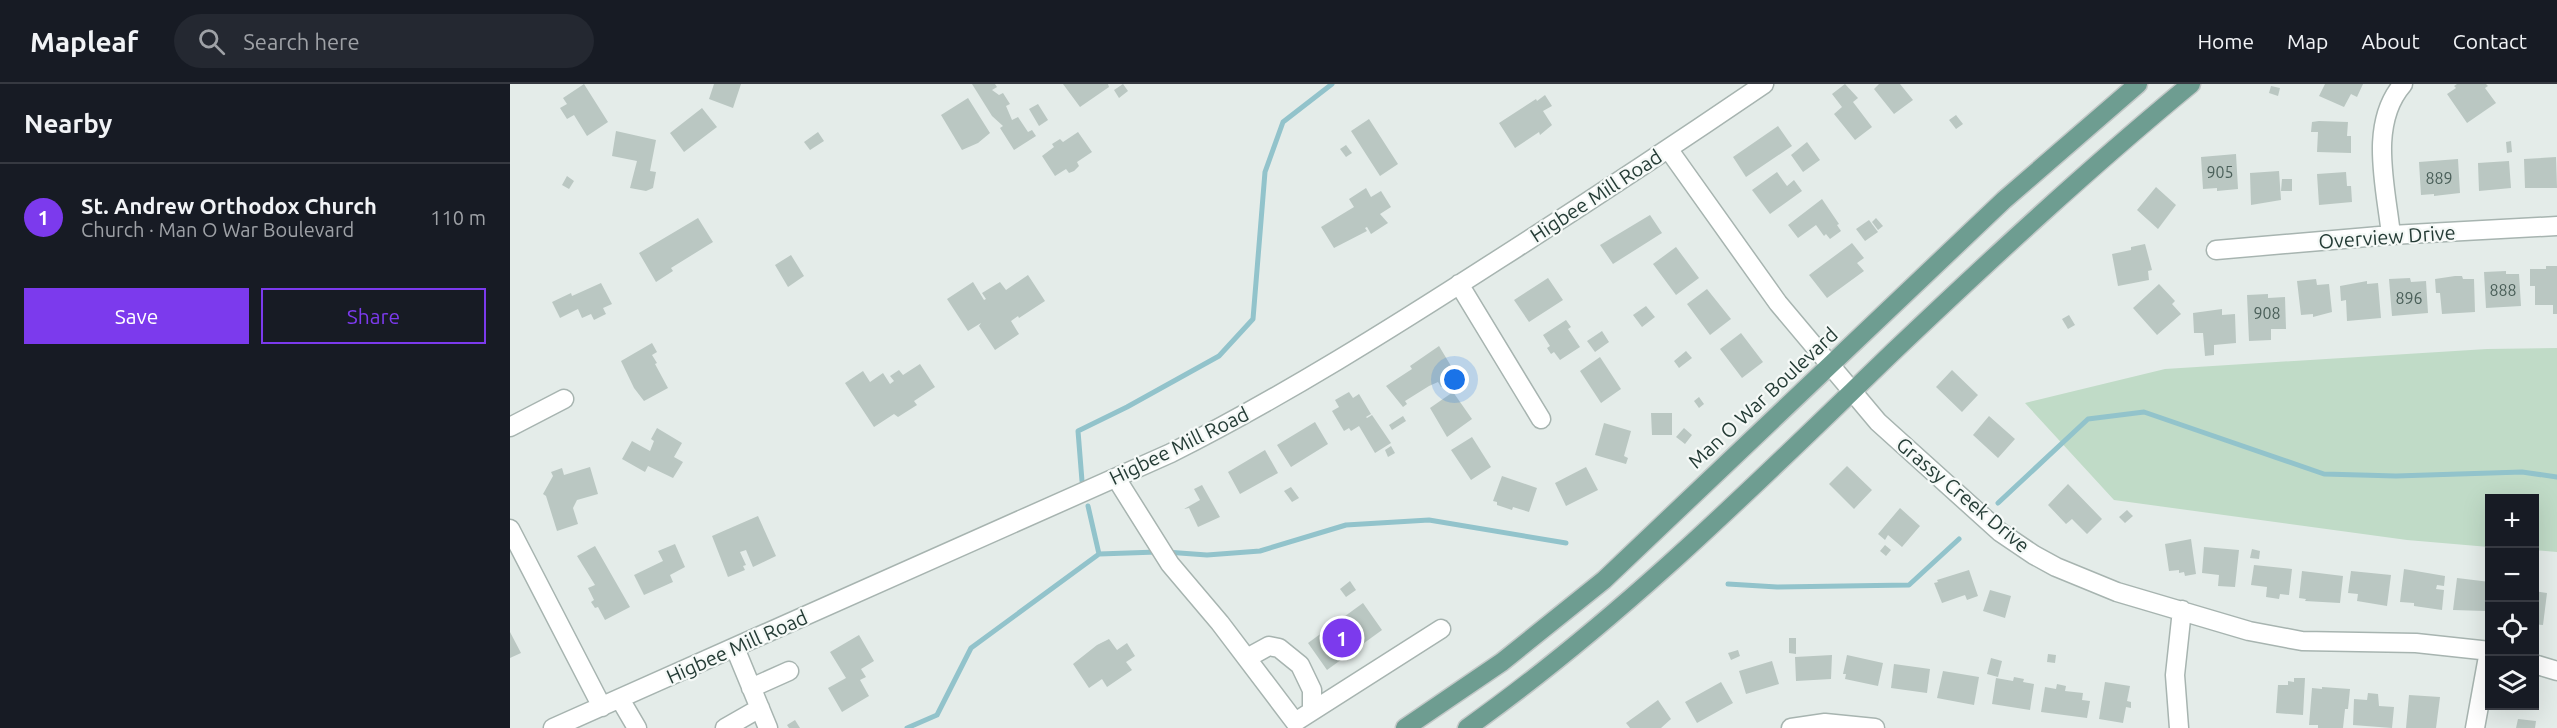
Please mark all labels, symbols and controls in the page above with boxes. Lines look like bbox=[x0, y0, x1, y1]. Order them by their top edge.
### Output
search box bbox=[174, 14, 594, 68]
icon: search bbox=[195, 25, 228, 58]
text: Mapleaf bbox=[30, 26, 138, 57]
text: Search here bbox=[243, 29, 360, 54]
text: Home bbox=[2197, 29, 2254, 53]
text: Map bbox=[2287, 29, 2328, 53]
text: About bbox=[2361, 29, 2420, 53]
text: Contact bbox=[2453, 29, 2527, 53]
text: Nearby bbox=[24, 109, 112, 138]
street label: Higbee Mill Road bbox=[1526, 145, 1666, 247]
house number: 905 bbox=[2206, 163, 2234, 181]
house number: 889 bbox=[2425, 169, 2453, 187]
text: St. Andrew Orthodox Church bbox=[81, 193, 377, 218]
text: 1 bbox=[38, 206, 49, 229]
text: 110 m bbox=[430, 206, 486, 229]
text: Church · Man O War Boulevard bbox=[81, 218, 354, 241]
street label: Overview Drive bbox=[2318, 220, 2456, 253]
house number: 888 bbox=[2489, 281, 2517, 299]
button: Save bbox=[24, 288, 249, 344]
button: Share bbox=[261, 288, 486, 344]
house number: 896 bbox=[2395, 289, 2423, 307]
house number: 908 bbox=[2253, 304, 2281, 322]
street label: Man O War Boulevard bbox=[1683, 322, 1842, 473]
your location bbox=[1440, 365, 1469, 394]
street label: Higbee Mill Road bbox=[1105, 402, 1252, 489]
street label: Grassy Creek Drive bbox=[1892, 432, 2035, 557]
map controls bbox=[2485, 494, 2539, 710]
button: + bbox=[2485, 494, 2539, 548]
button: − bbox=[2485, 548, 2539, 602]
button: locate bbox=[2485, 602, 2539, 656]
street label: Higbee Mill Road bbox=[663, 605, 811, 688]
pin: 1 bbox=[1322, 616, 1362, 660]
button: layers bbox=[2485, 656, 2539, 710]

